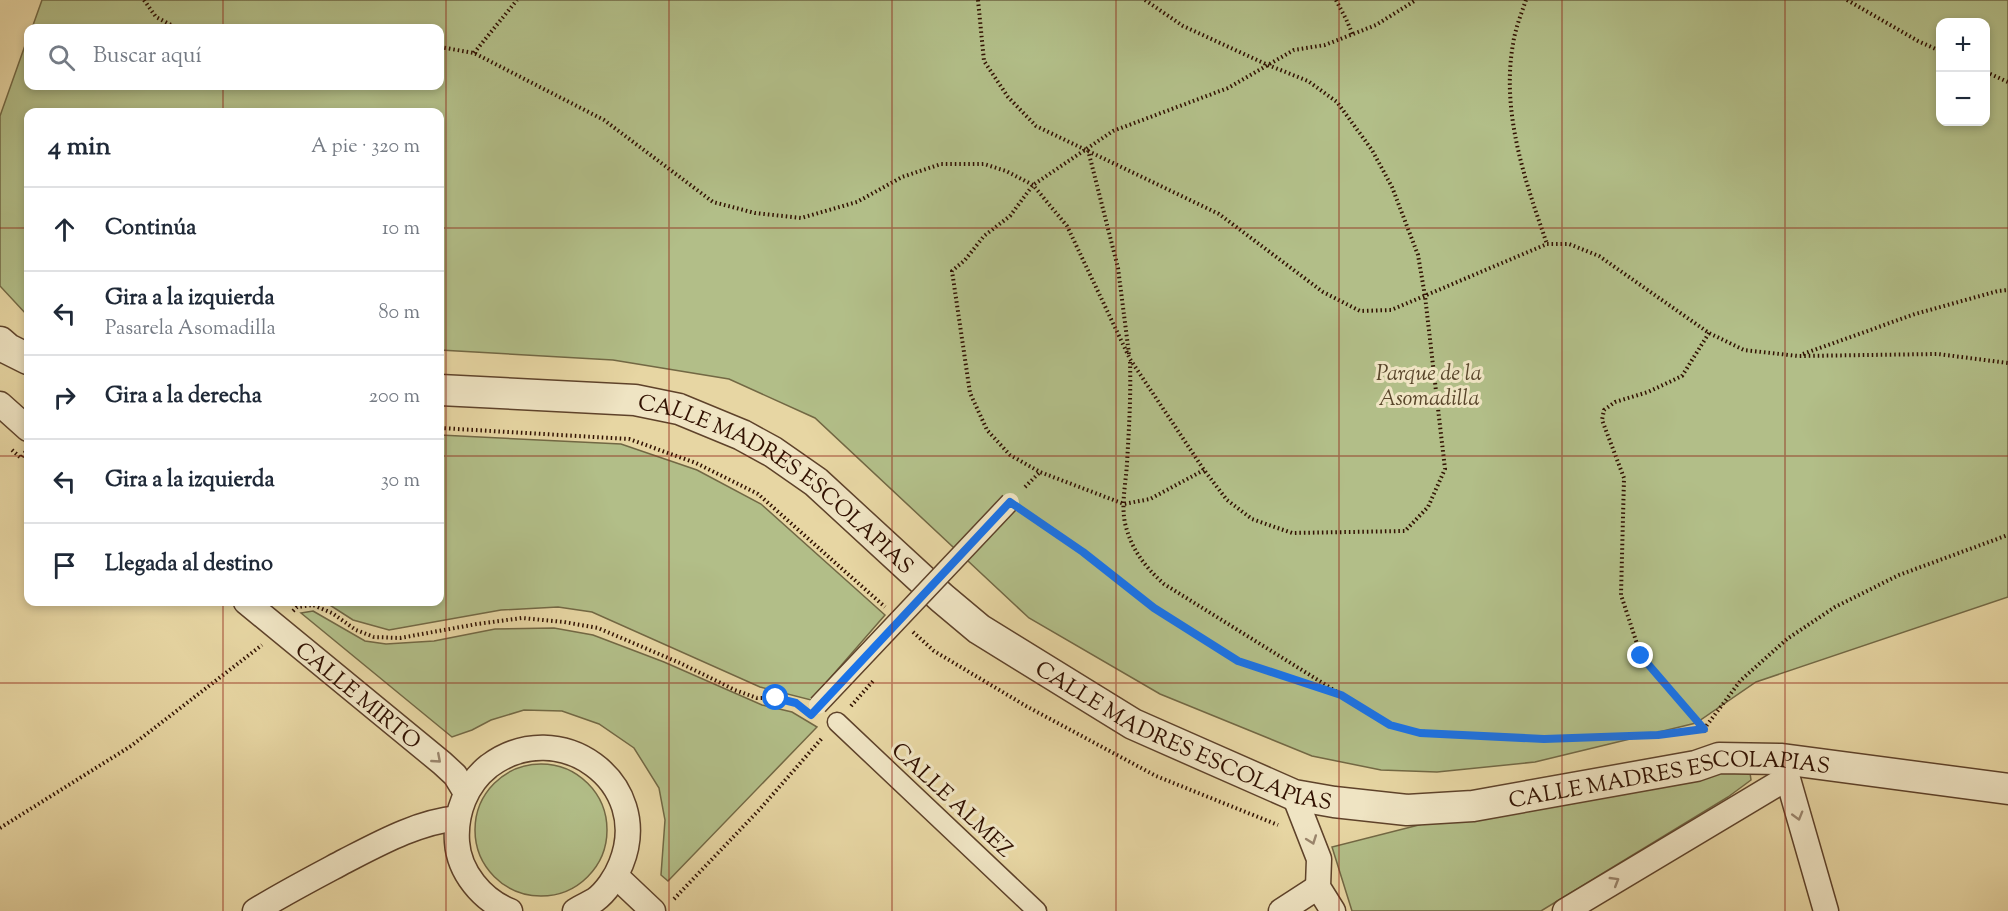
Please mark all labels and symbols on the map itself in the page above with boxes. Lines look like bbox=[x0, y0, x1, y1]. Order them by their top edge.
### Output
park label: Parque de la Asomadilla bbox=[1376, 359, 1482, 416]
street label: CALLE MADRES ESCOLAPIAS bbox=[635, 388, 920, 583]
street label: CALLE MIRTO bbox=[287, 636, 427, 758]
route end bbox=[1627, 642, 1653, 668]
street label: CALLE MADRES ESCOLAPIAS bbox=[1028, 654, 1334, 820]
route start bbox=[762, 684, 788, 710]
street label: CALLE ALMEZ bbox=[883, 736, 1019, 866]
street label: CALLE MADRES ESCOLAPIAS bbox=[1506, 745, 1832, 818]
one-way arrow bbox=[431, 752, 441, 763]
one-way arrow bbox=[1791, 810, 1803, 821]
one-way arrow bbox=[1304, 834, 1317, 845]
one-way arrow bbox=[1609, 877, 1619, 888]

